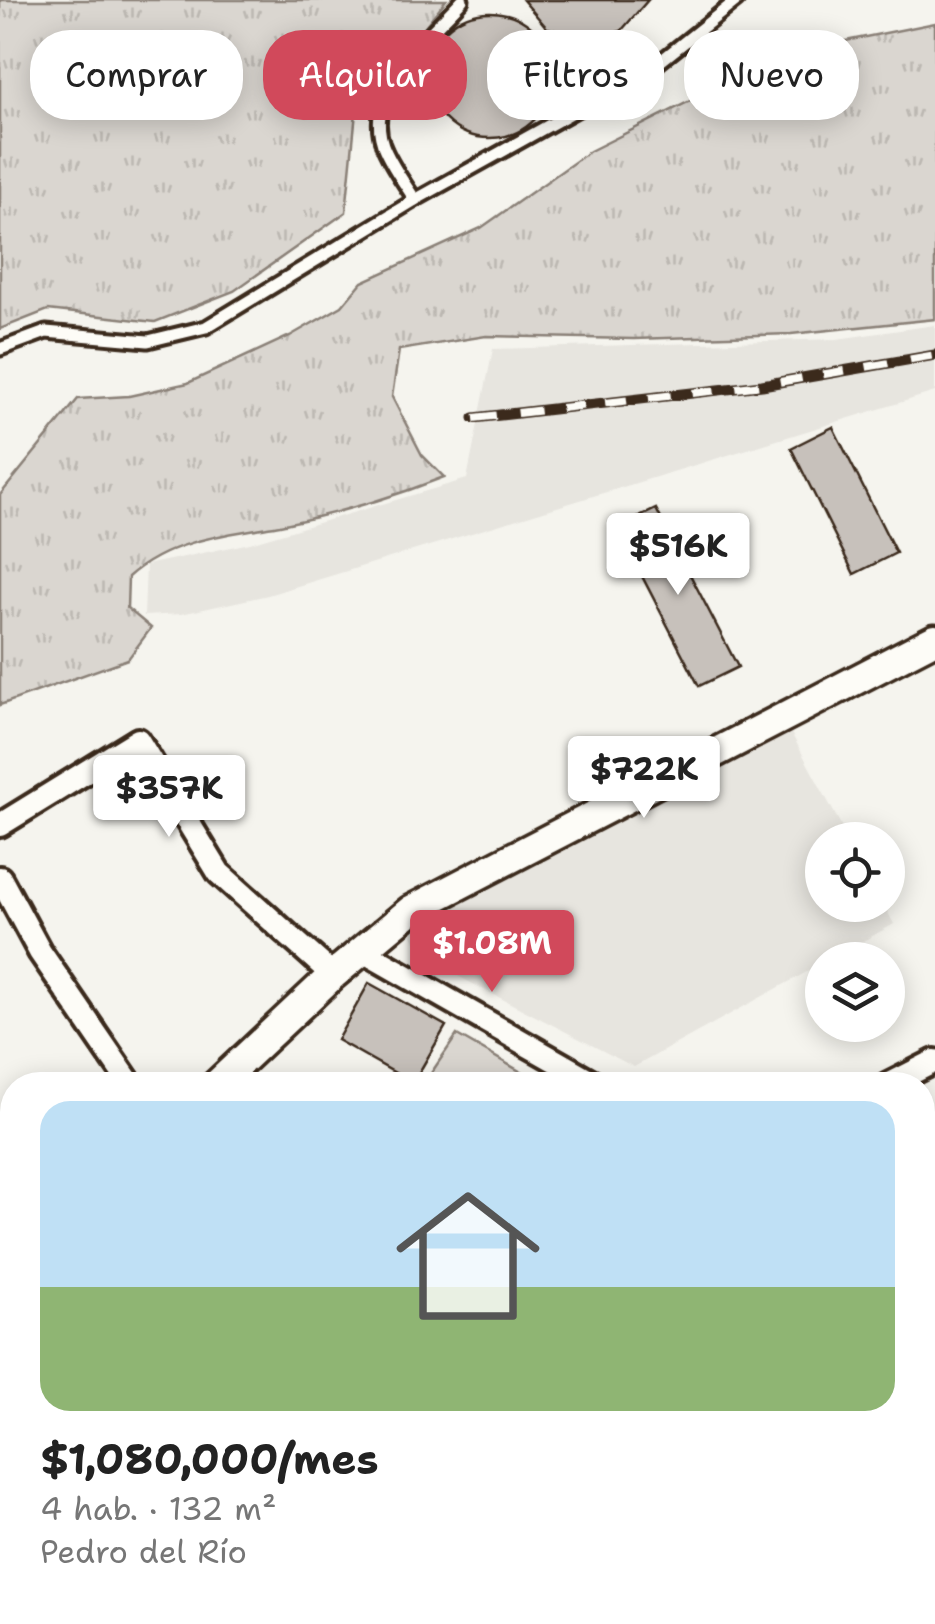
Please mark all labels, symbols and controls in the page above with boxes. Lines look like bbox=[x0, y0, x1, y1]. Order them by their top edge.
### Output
chip: Comprar bbox=[30, 30, 243, 120]
chip: Alquilar bbox=[263, 30, 467, 120]
chip: Filtros bbox=[487, 30, 664, 120]
chip: Nuevo bbox=[684, 30, 859, 120]
pin: $516K bbox=[608, 513, 748, 598]
text: $516K bbox=[629, 524, 727, 567]
pin: $722K bbox=[574, 736, 714, 821]
text: $722K bbox=[590, 747, 698, 790]
pin: $357K bbox=[99, 755, 239, 840]
text: $357K bbox=[115, 766, 223, 809]
map controls bbox=[805, 822, 905, 1042]
button: locate bbox=[805, 822, 905, 922]
pin: $1.08M bbox=[411, 910, 573, 995]
text: $1.08M bbox=[432, 921, 552, 964]
button: layers bbox=[805, 942, 905, 1042]
icon: home bbox=[378, 1166, 558, 1346]
text: $1,080,000/mes bbox=[40, 1431, 379, 1487]
text: 4 hab. · 132 m² bbox=[40, 1487, 277, 1530]
text: Pedro del Río bbox=[40, 1530, 247, 1573]

